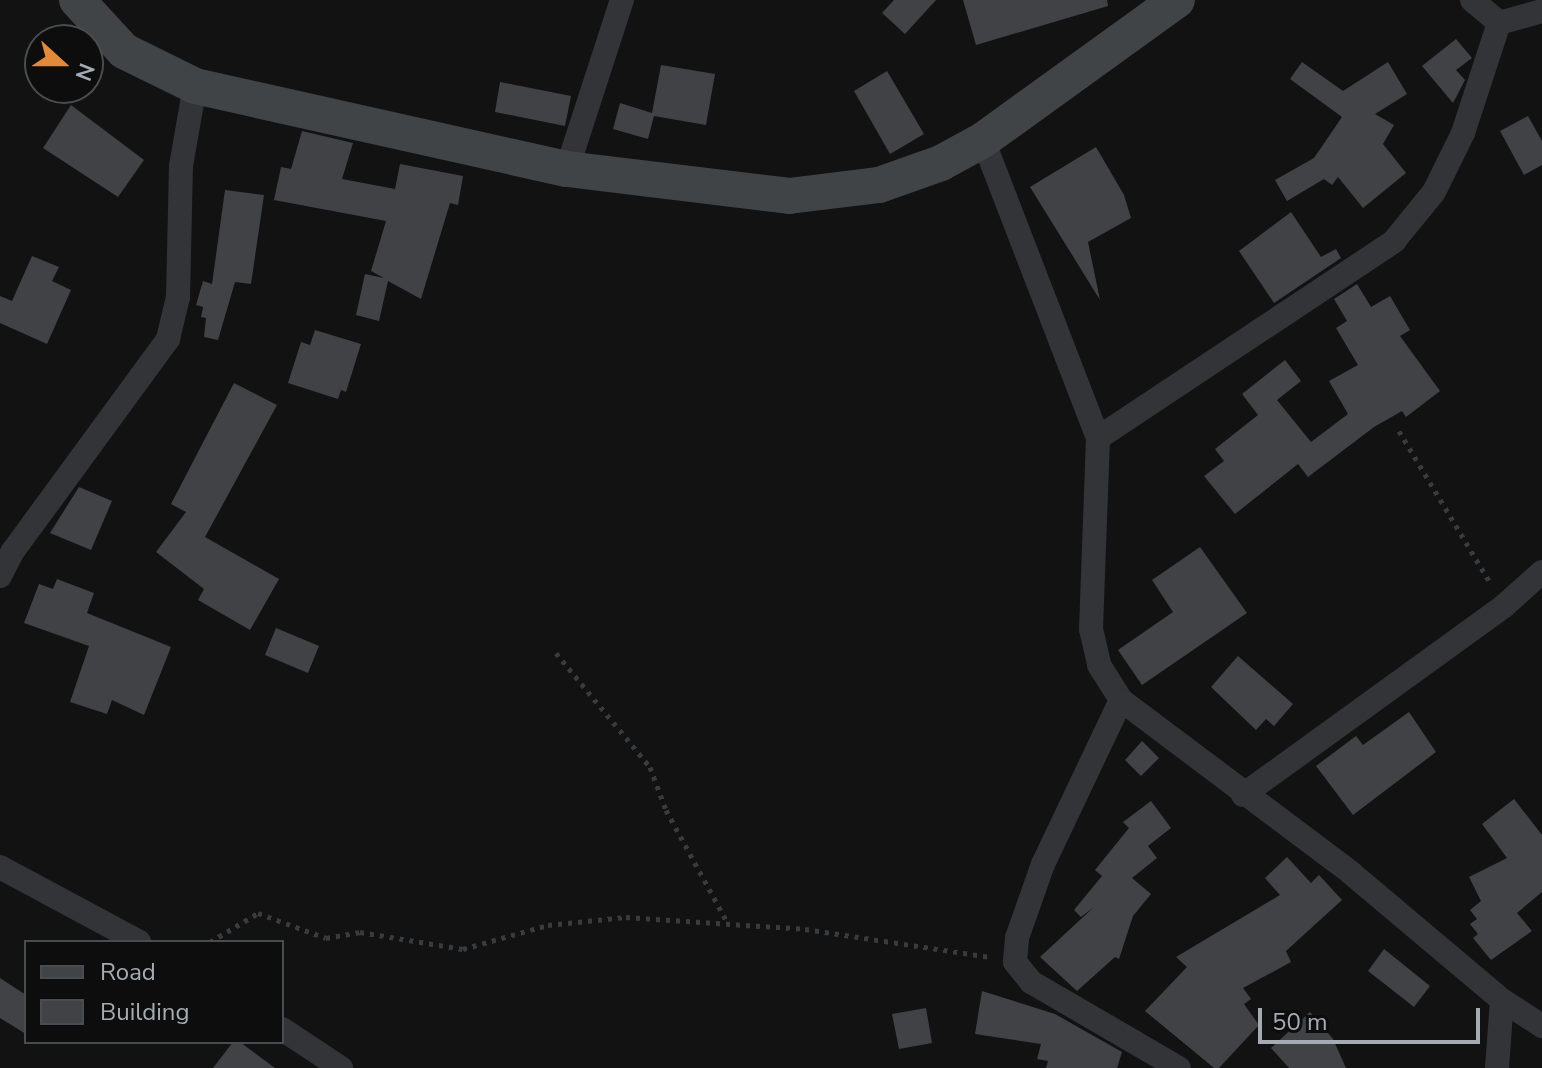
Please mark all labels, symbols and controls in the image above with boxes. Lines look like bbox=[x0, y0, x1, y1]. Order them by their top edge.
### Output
north arrow bbox=[24, 24, 104, 104]
text: N bbox=[68, 59, 101, 85]
legend bbox=[24, 940, 284, 1044]
text: Road bbox=[100, 956, 156, 988]
scale bar bbox=[1262, 992, 1484, 1042]
text: Building bbox=[100, 996, 190, 1028]
text: 50 m bbox=[1272, 1006, 1328, 1038]

